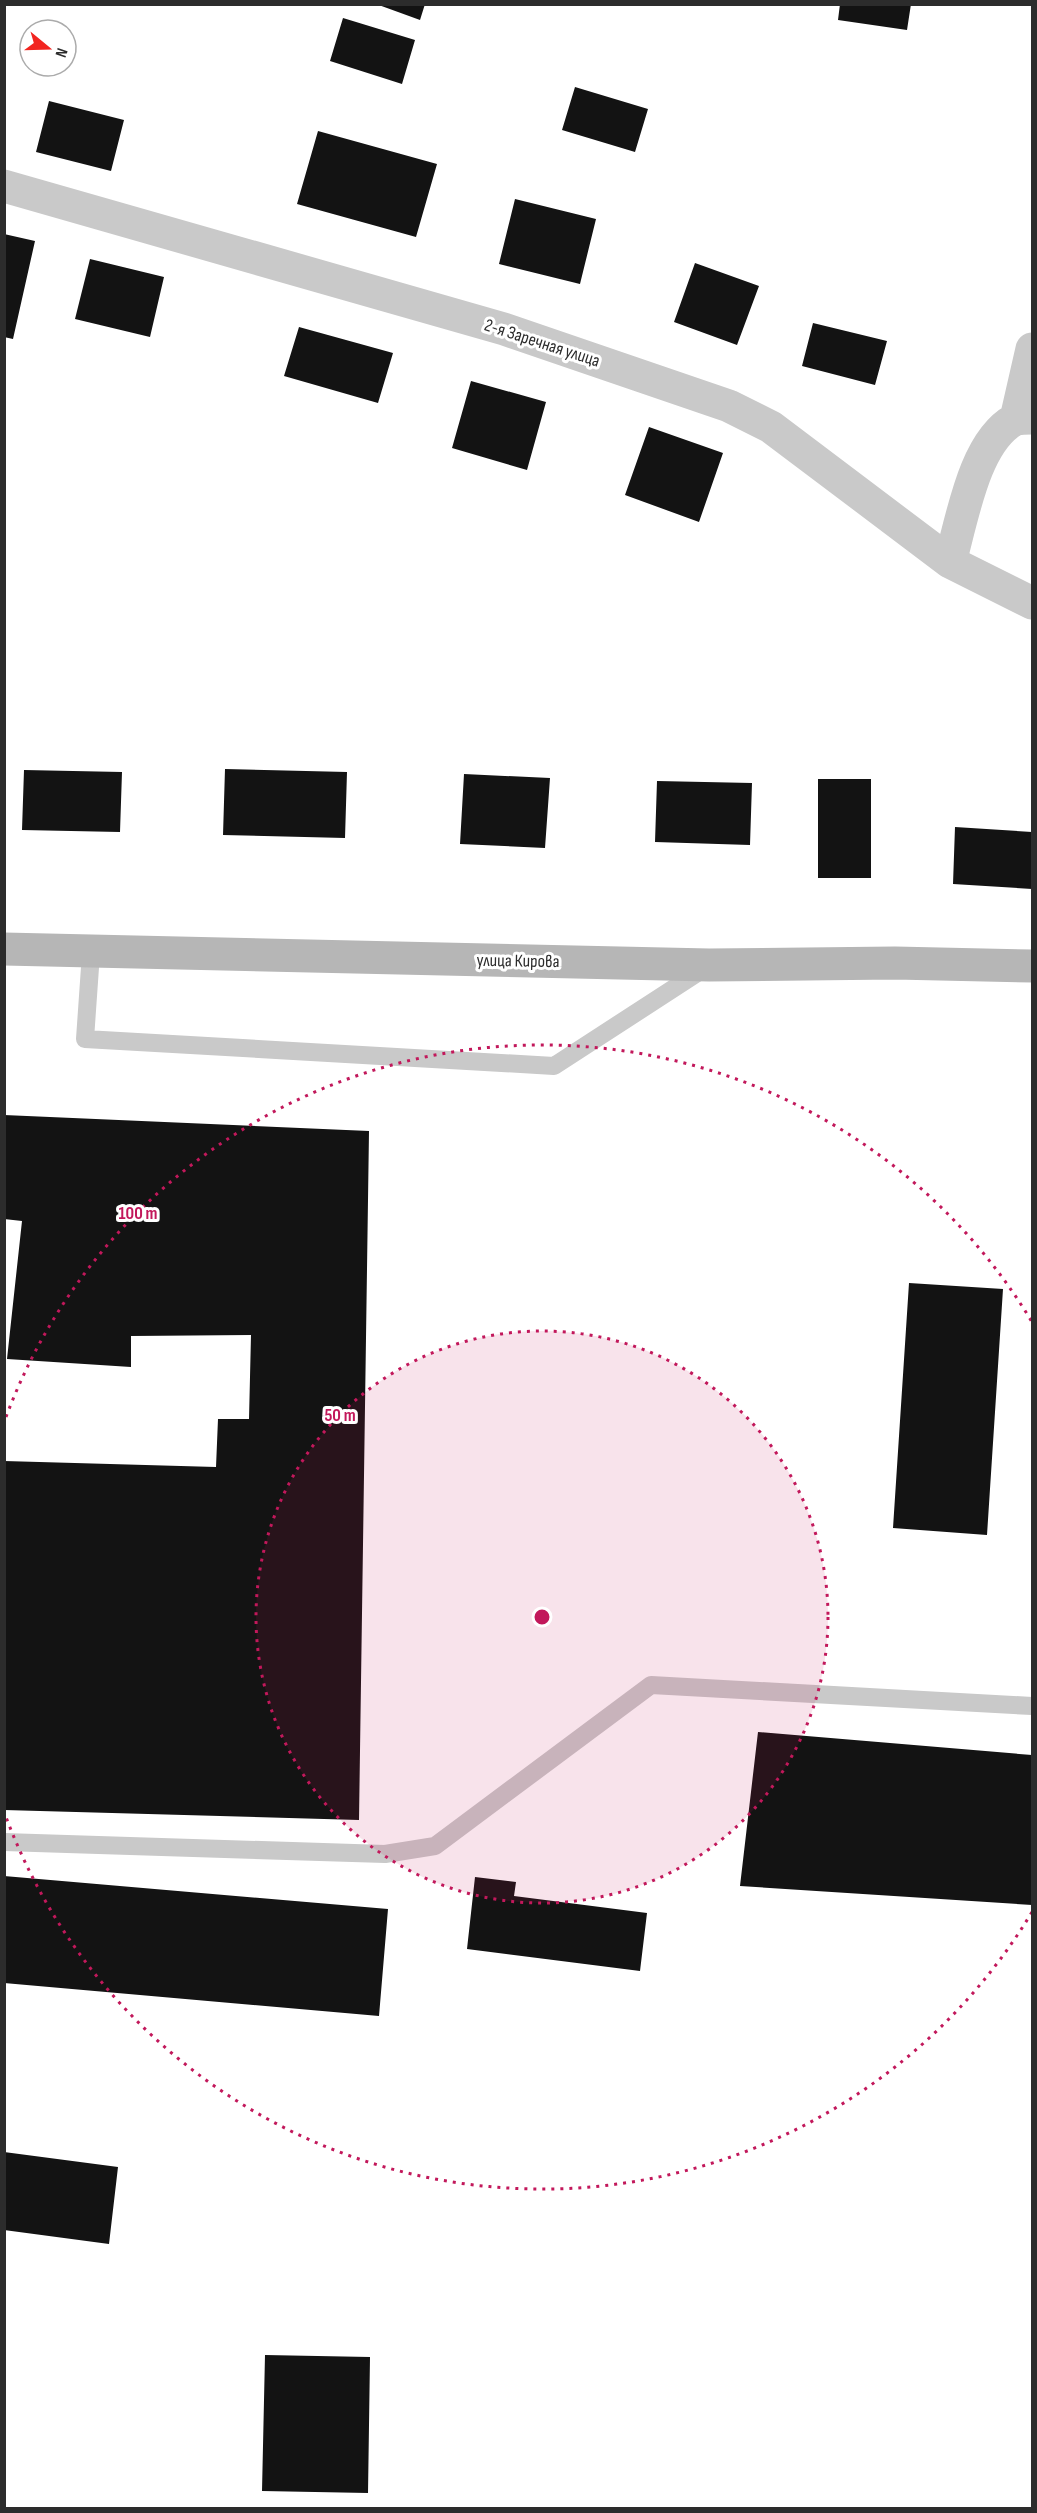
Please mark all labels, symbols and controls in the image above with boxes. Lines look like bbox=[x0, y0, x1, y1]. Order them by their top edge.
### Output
north arrow bbox=[18, 18, 78, 78]
text: N bbox=[50, 45, 71, 60]
street label: 2-я Заречная улица bbox=[482, 314, 602, 372]
street label: улица Кирова bbox=[476, 950, 560, 972]
text: 100 m bbox=[119, 1203, 158, 1224]
text: 50 m bbox=[324, 1405, 356, 1426]
centre of rings bbox=[532, 1607, 552, 1627]

